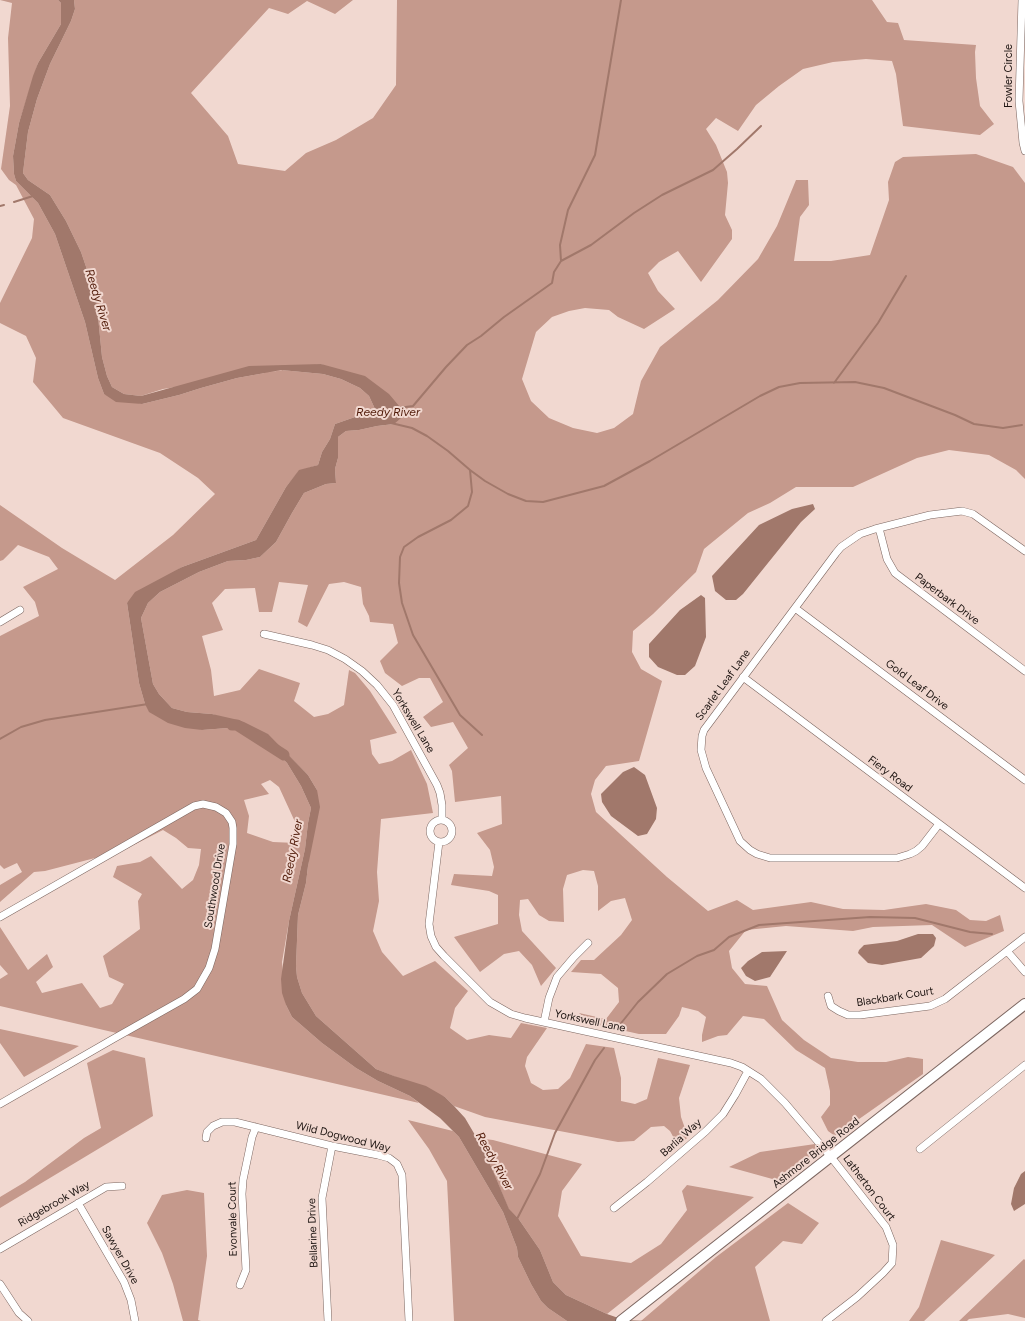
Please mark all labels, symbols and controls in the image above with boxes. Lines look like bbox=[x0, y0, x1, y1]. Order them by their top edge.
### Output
street label: Fowler Circle bbox=[1002, 44, 1016, 108]
water label: Reedy River bbox=[82, 267, 114, 333]
water label: Reedy River bbox=[356, 405, 420, 419]
street label: Paperbark Drive bbox=[912, 570, 982, 628]
street label: Scarlet Leaf Lane bbox=[693, 647, 753, 723]
street label: Gold Leaf Drive bbox=[883, 657, 951, 713]
street label: Yorkswell Lane bbox=[389, 687, 437, 755]
street label: Fiery Road bbox=[865, 753, 915, 795]
water label: Reedy River bbox=[280, 818, 306, 884]
street label: Southwood Drive bbox=[202, 843, 228, 929]
street label: Blackbark Court bbox=[855, 984, 935, 1010]
street label: Yorkswell Lane bbox=[553, 1007, 627, 1035]
street label: Ashmore Bridge Road bbox=[770, 1115, 862, 1191]
street label: Barlia Way bbox=[658, 1116, 704, 1160]
street label: Wild Dogwood Way bbox=[294, 1119, 392, 1155]
water label: Reedy River bbox=[472, 1130, 516, 1192]
street label: Latherton Court bbox=[840, 1152, 898, 1224]
street label: Ridgebrook Way bbox=[16, 1178, 92, 1230]
street label: Evonvale Court bbox=[226, 1181, 240, 1257]
street label: Bellarine Drive bbox=[305, 1198, 321, 1268]
street label: Sawyer Drive bbox=[99, 1224, 141, 1286]

